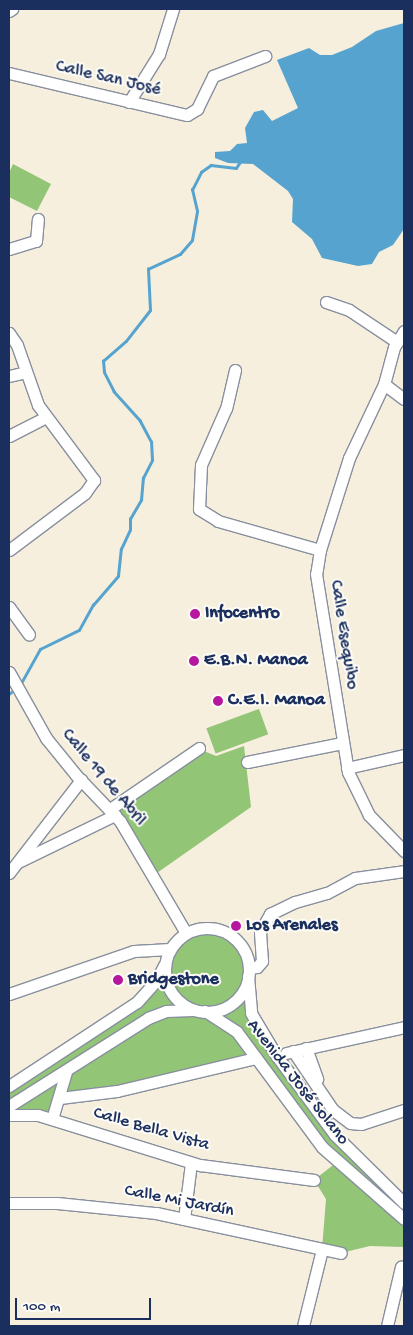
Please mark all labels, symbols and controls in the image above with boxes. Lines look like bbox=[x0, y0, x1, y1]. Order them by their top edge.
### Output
street label: Calle San José bbox=[53, 56, 163, 102]
street label: Calle Esequibo bbox=[324, 579, 362, 691]
place label: Infocentro bbox=[205, 603, 280, 625]
marker: Infocentro bbox=[189, 608, 201, 620]
place label: E.B.N. Manoa bbox=[204, 650, 308, 672]
marker: E.B.N. Manoa bbox=[188, 655, 200, 667]
place label: C.E.I. Manoa bbox=[228, 690, 325, 712]
marker: C.E.I. Manoa bbox=[212, 695, 224, 707]
street label: Calle 19 de Abril bbox=[56, 725, 150, 831]
place label: Los Arenales bbox=[246, 915, 338, 937]
marker: Los Arenales bbox=[230, 920, 242, 932]
place label: Bridgestone bbox=[128, 969, 219, 991]
marker: Bridgestone bbox=[112, 974, 124, 986]
street label: Avenida José Solano bbox=[241, 1016, 353, 1150]
street label: Calle Bella Vista bbox=[90, 1103, 212, 1157]
street label: Calle Mi Jardín bbox=[123, 1181, 235, 1223]
scale bar bbox=[18, 1288, 154, 1320]
text: 100 m bbox=[23, 1298, 60, 1316]

